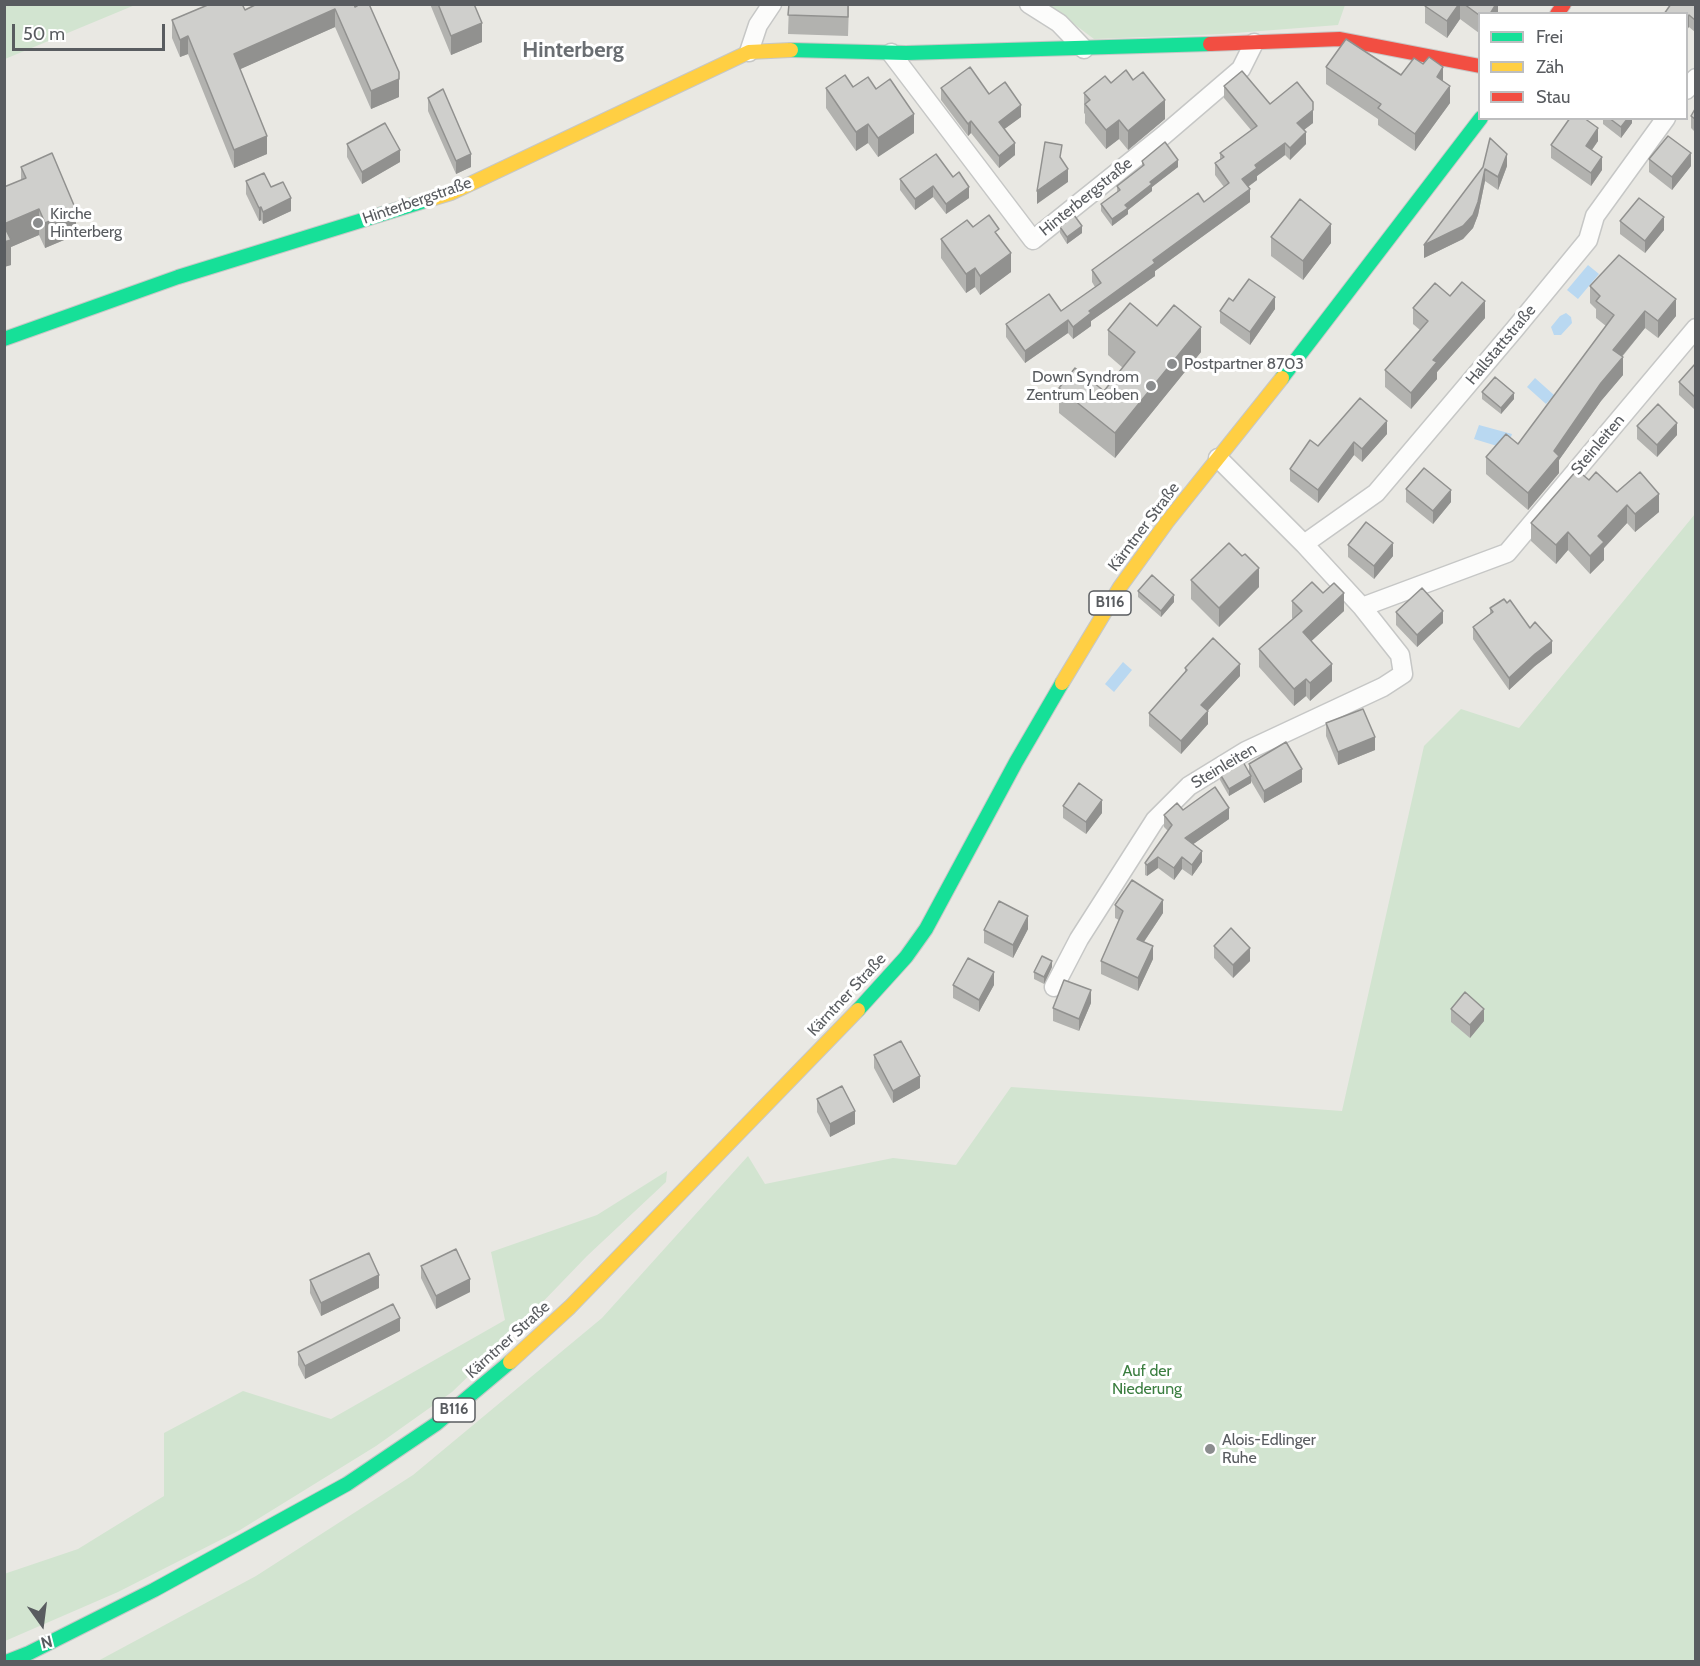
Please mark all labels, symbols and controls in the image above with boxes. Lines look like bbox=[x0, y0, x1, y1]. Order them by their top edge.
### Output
scale bar bbox=[15, 12, 168, 50]
legend bbox=[1478, 12, 1688, 120]
text: 50 m bbox=[23, 23, 65, 45]
text: Frei bbox=[1536, 26, 1563, 48]
district label: Hinterberg bbox=[522, 38, 624, 64]
text: Zäh bbox=[1536, 56, 1564, 78]
text: Stau bbox=[1536, 86, 1570, 108]
street label: Hinterbergstraße bbox=[1036, 154, 1136, 240]
street label: Hinterbergstraße bbox=[360, 173, 474, 229]
place label: Kirche Hinterberg bbox=[50, 204, 122, 242]
marker: Kirche Hinterberg bbox=[31, 216, 45, 230]
street label: Hallstattstraße bbox=[1462, 301, 1540, 389]
place label: Postpartner 8703 bbox=[1184, 354, 1304, 374]
marker: Postpartner 8703 bbox=[1165, 357, 1179, 371]
place label: Down Syndrom Zentrum Leoben bbox=[1026, 367, 1139, 405]
marker: Down Syndrom Zentrum Leoben bbox=[1144, 379, 1158, 393]
street label: Steinleiten bbox=[1567, 411, 1629, 479]
street label: Kärntner Straße bbox=[1104, 479, 1184, 575]
road number: B116 bbox=[1089, 591, 1131, 615]
street label: Steinleiten bbox=[1188, 739, 1260, 793]
street label: Kärntner Straße bbox=[804, 950, 890, 1040]
street label: Kärntner Straße bbox=[462, 1297, 554, 1383]
park label: Auf der Niederung bbox=[1112, 1361, 1182, 1399]
road number: B116 bbox=[433, 1398, 475, 1422]
place label: Alois-Edlinger Ruhe bbox=[1222, 1430, 1316, 1468]
marker: Alois-Edlinger Ruhe bbox=[1203, 1442, 1217, 1456]
north arrow bbox=[12, 1594, 72, 1654]
text: N bbox=[39, 1631, 54, 1653]

